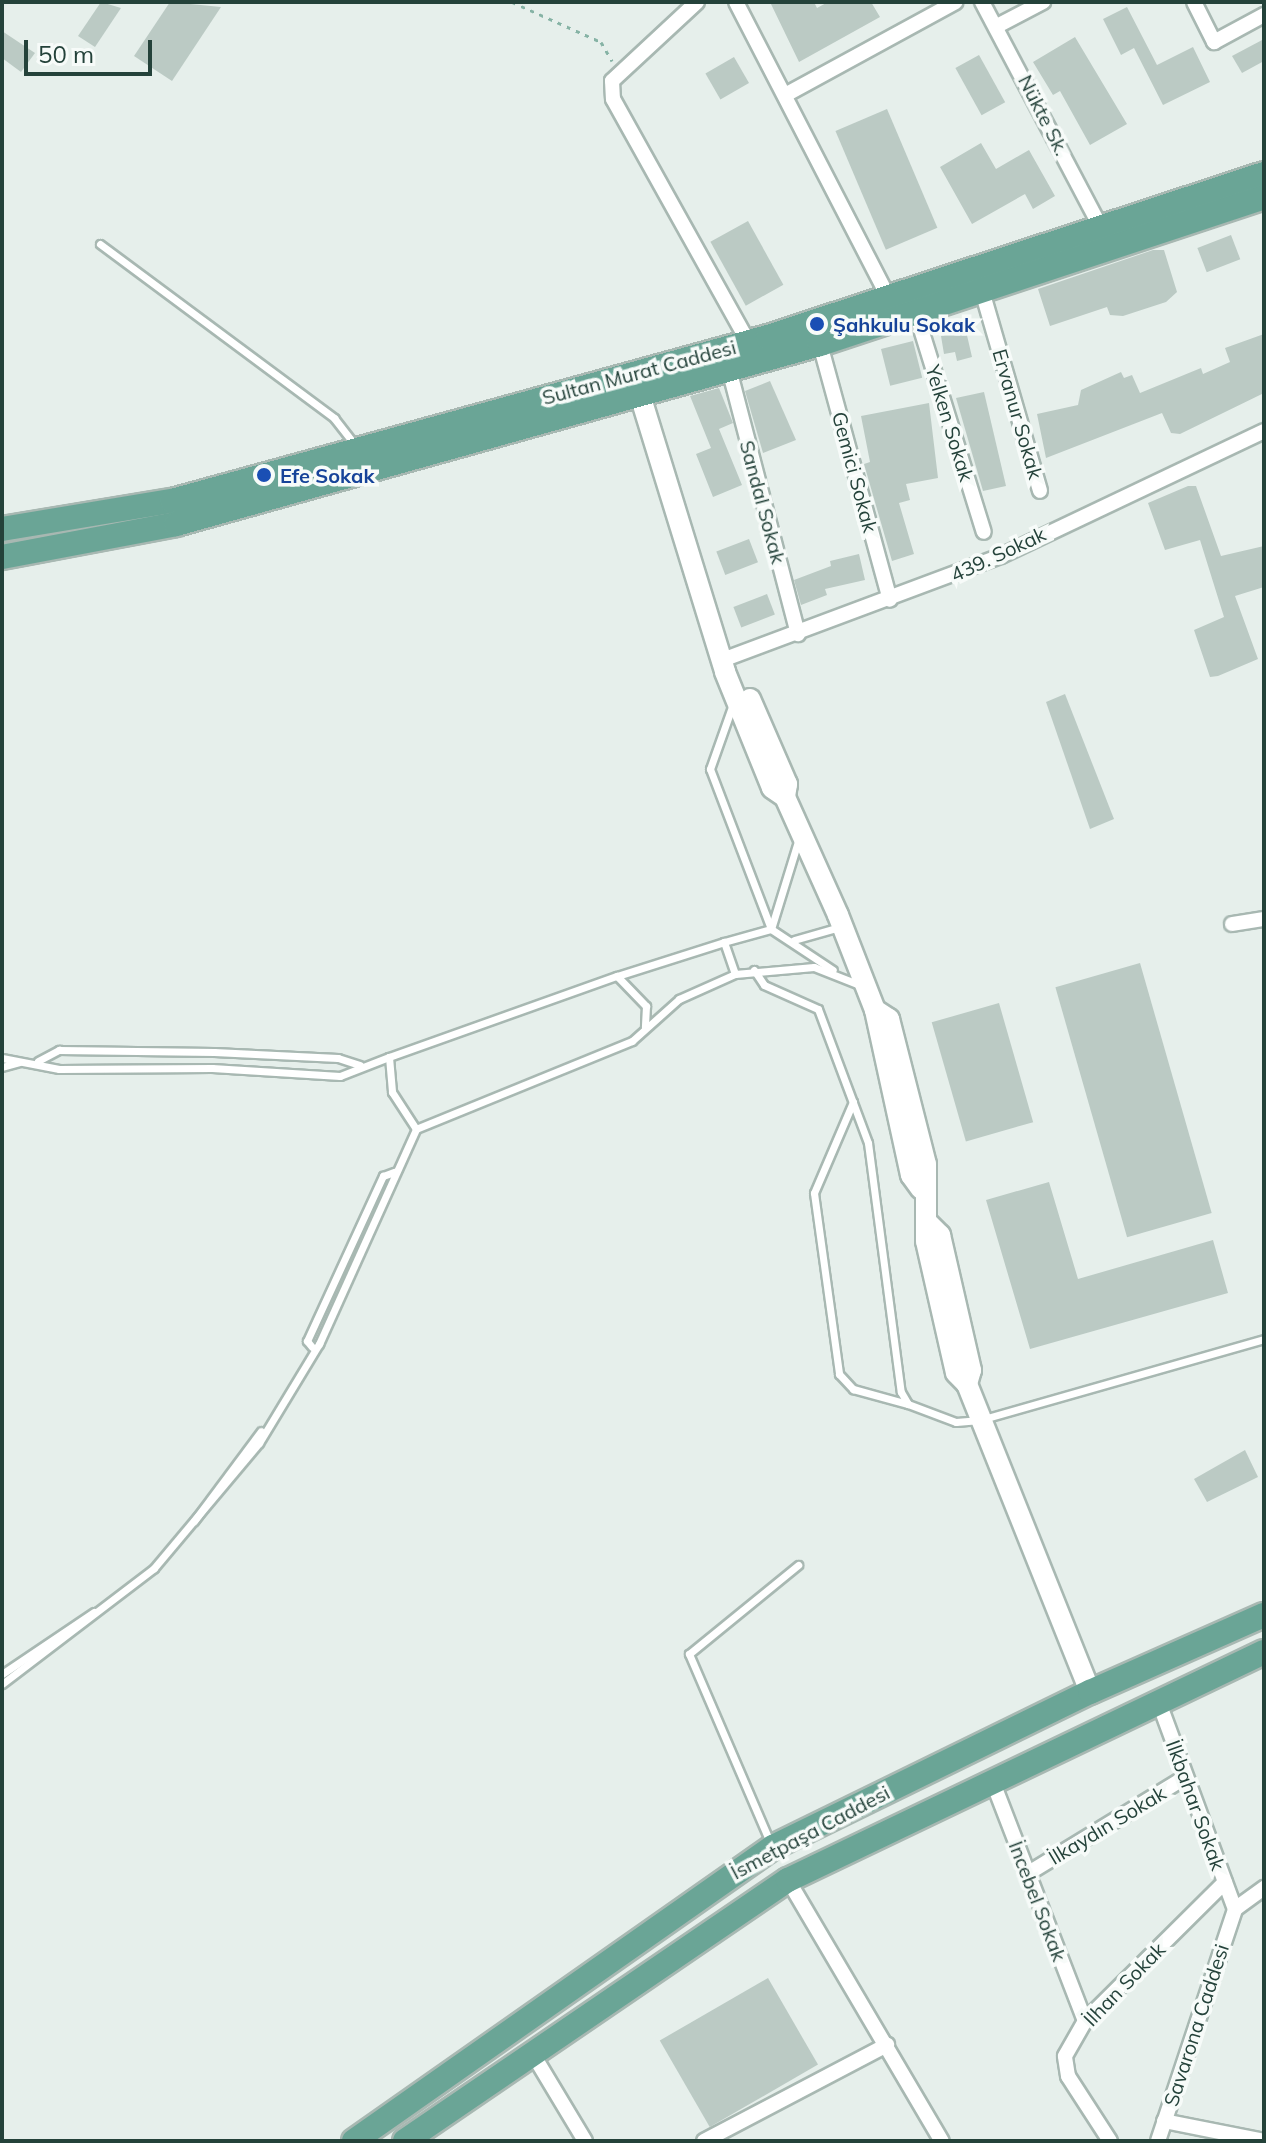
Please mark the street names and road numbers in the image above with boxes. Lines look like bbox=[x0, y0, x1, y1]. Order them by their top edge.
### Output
street label: Nükte Sk. bbox=[1014, 71, 1074, 159]
street label: Sultan Murat Caddesi bbox=[539, 335, 739, 409]
street label: Ervanur Sokak bbox=[988, 346, 1048, 482]
street label: Yelken Sokak bbox=[921, 362, 979, 484]
street label: Gemici Sokak bbox=[827, 409, 883, 535]
street label: Sandal Sokak bbox=[735, 438, 791, 566]
street label: 439. Sokak bbox=[947, 522, 1049, 586]
street label: İlkbahar Sokak bbox=[1161, 1737, 1231, 1873]
street label: İsmetpaşa Caddesi bbox=[726, 1780, 894, 1884]
street label: İlkaydın Sokak bbox=[1044, 1781, 1170, 1869]
street label: İncebel Sokak bbox=[1004, 1838, 1072, 1964]
street label: İlhan Sokak bbox=[1078, 1937, 1170, 2031]
street label: Savarona Caddesi bbox=[1158, 1941, 1234, 2109]

